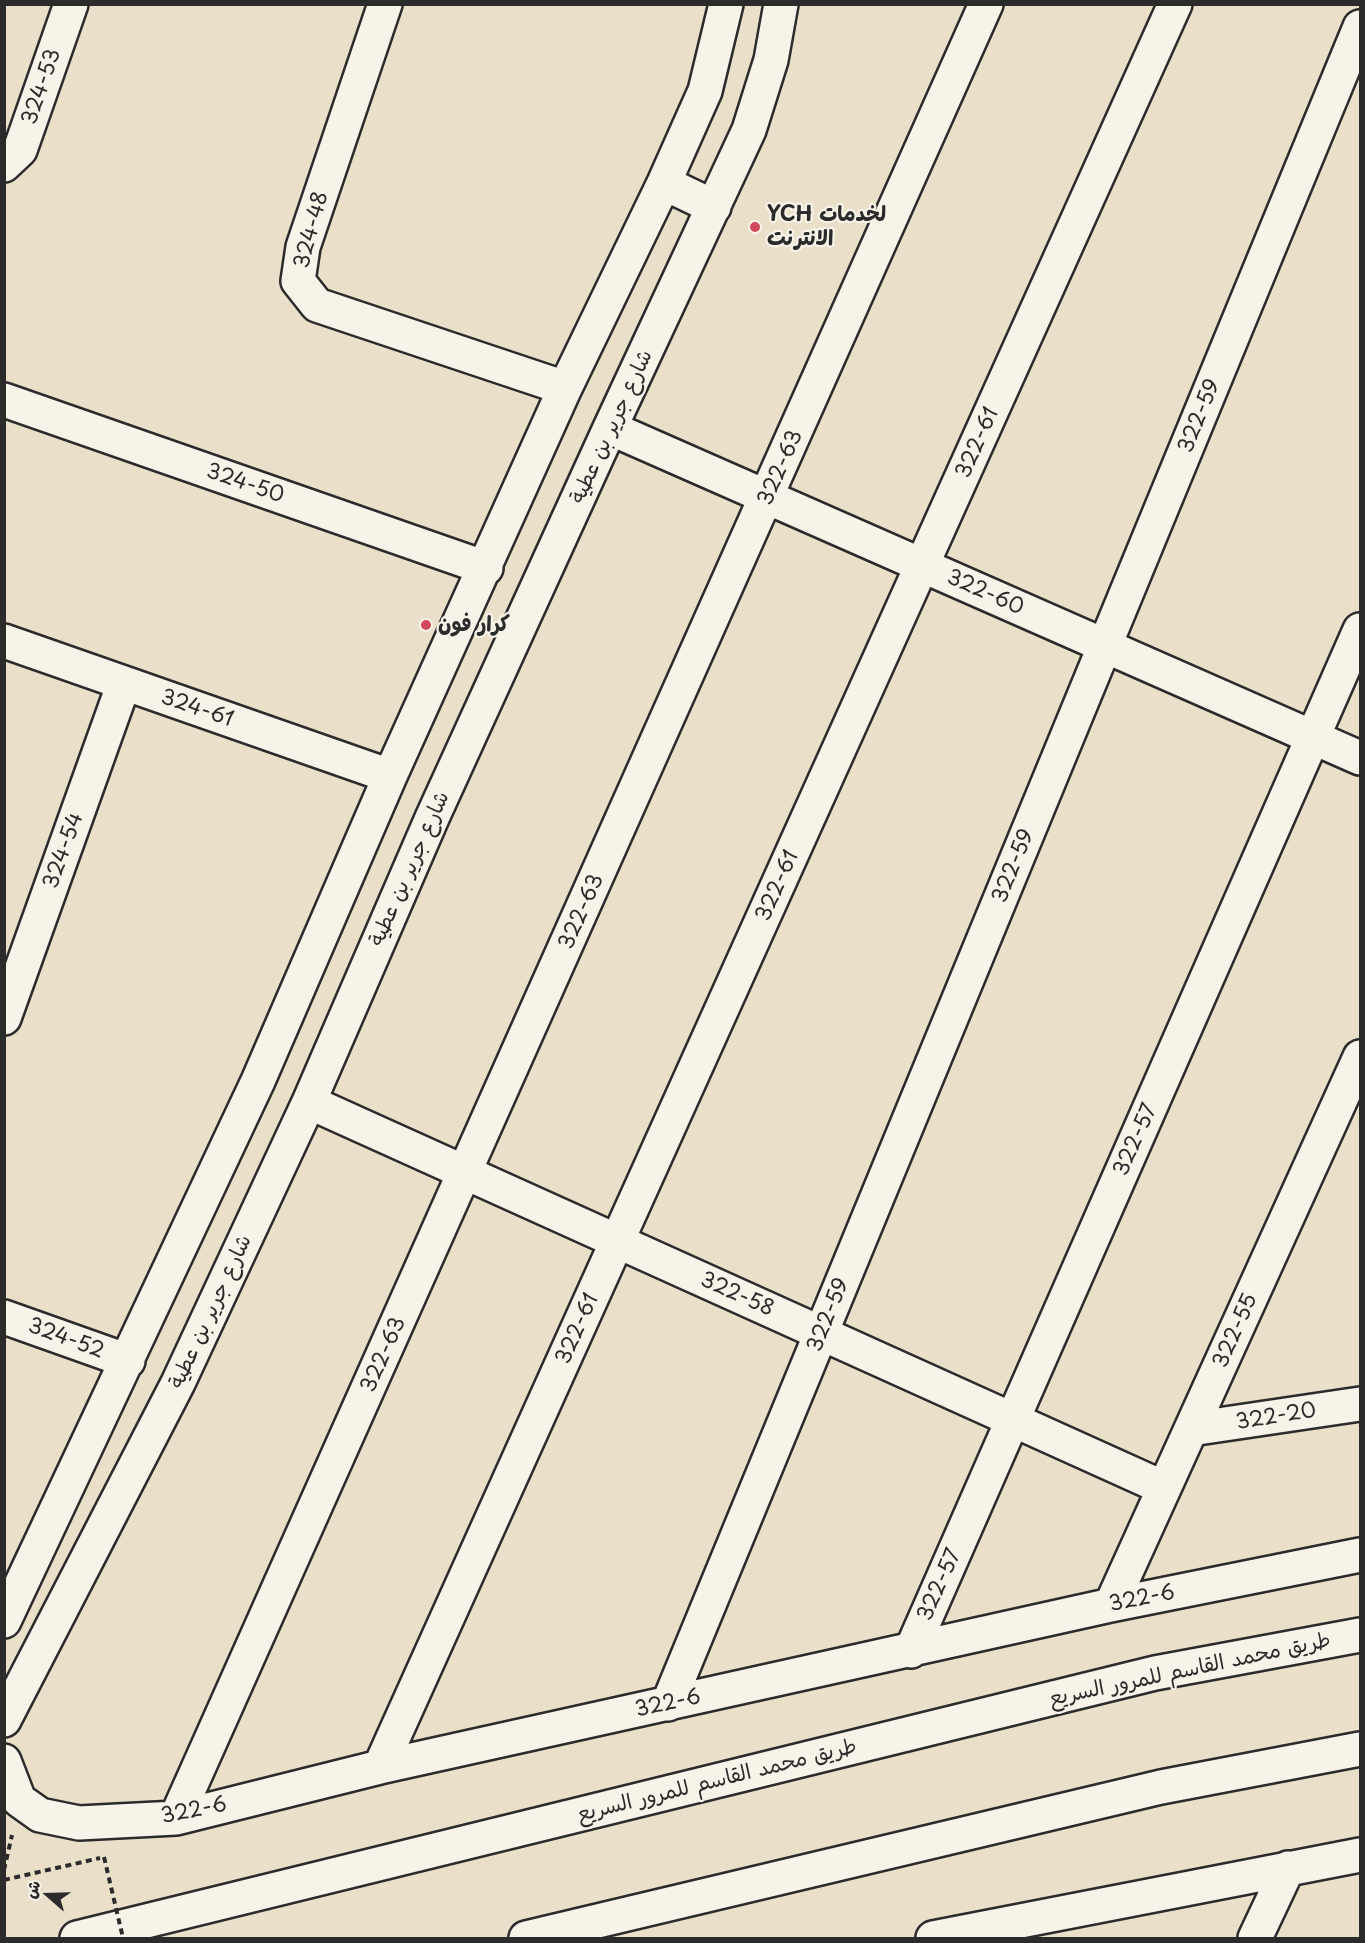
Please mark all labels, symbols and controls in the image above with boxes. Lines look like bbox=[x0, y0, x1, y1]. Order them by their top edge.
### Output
street label: 324-53 bbox=[17, 46, 67, 128]
street label: 324-48 bbox=[290, 189, 334, 271]
place label: YCH لخدمات الانترنت bbox=[767, 202, 886, 252]
marker: YCH لخدمات الانترنت bbox=[748, 220, 762, 234]
street label: شارع جرير بن عطية bbox=[565, 346, 659, 508]
street label: 322-59 bbox=[1174, 375, 1226, 457]
street label: 322-61 bbox=[951, 404, 1005, 482]
street label: 322-63 bbox=[753, 426, 809, 510]
street label: 324-50 bbox=[203, 459, 287, 509]
street label: 322-60 bbox=[943, 565, 1027, 621]
place label: كرار فون bbox=[438, 612, 510, 638]
marker: كرار فون bbox=[419, 618, 433, 632]
street label: 324-61 bbox=[157, 685, 237, 733]
street label: شارع جرير بن عطية bbox=[365, 788, 455, 950]
street label: 324-54 bbox=[39, 810, 89, 892]
street label: 322-59 bbox=[988, 825, 1040, 907]
street label: 322-61 bbox=[751, 847, 805, 925]
street label: 322-63 bbox=[554, 870, 610, 954]
street label: 322-57 bbox=[1109, 1100, 1163, 1180]
street label: شارع جرير بن عطية bbox=[164, 1231, 258, 1393]
street label: 322-58 bbox=[696, 1268, 778, 1322]
street label: 322-59 bbox=[803, 1274, 855, 1356]
street label: 322-61 bbox=[551, 1290, 605, 1368]
street label: 322-55 bbox=[1209, 1290, 1263, 1372]
street label: 322-63 bbox=[356, 1313, 412, 1397]
street label: 324-52 bbox=[24, 1314, 108, 1364]
street label: 322-20 bbox=[1234, 1398, 1318, 1436]
street label: 322-57 bbox=[913, 1545, 967, 1625]
street label: 322-6 bbox=[1107, 1580, 1177, 1618]
street label: طريق محمد القاسم للمرور السريع bbox=[1047, 1628, 1333, 1712]
street label: 322-6 bbox=[633, 1685, 703, 1723]
street label: طريق محمد القاسم للمرور السريع bbox=[575, 1734, 859, 1828]
street label: 322-6 bbox=[159, 1792, 229, 1830]
north arrow bbox=[18, 1865, 78, 1925]
text: ش bbox=[17, 1876, 45, 1901]

